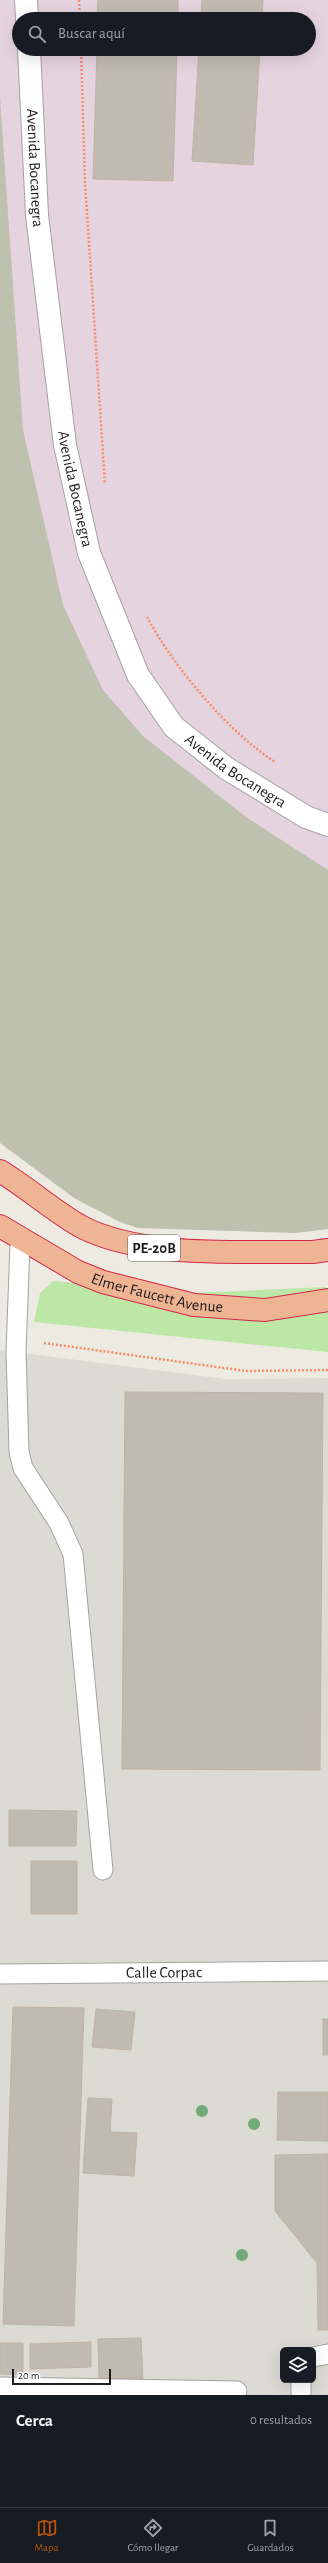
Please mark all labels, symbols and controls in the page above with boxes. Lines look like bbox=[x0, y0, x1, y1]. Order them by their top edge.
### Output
search box bbox=[12, 12, 316, 56]
icon: search bbox=[26, 23, 48, 45]
text: Buscar aquí bbox=[58, 26, 125, 41]
street label: Avenida Bocanegra bbox=[24, 108, 46, 228]
street label: Avenida Bocanegra bbox=[55, 430, 95, 549]
street label: Avenida Bocanegra bbox=[182, 731, 289, 811]
road number: PE-20B bbox=[128, 1235, 180, 1261]
street label: Elmer Faucett Avenue bbox=[89, 1270, 224, 1315]
street label: Calle Corpac bbox=[126, 1964, 202, 1981]
map controls bbox=[280, 2347, 316, 2383]
button: layers bbox=[280, 2347, 316, 2383]
scale bar bbox=[12, 2367, 111, 2386]
text: 20 m bbox=[18, 2370, 39, 2381]
text: Cerca bbox=[16, 2412, 53, 2429]
text: 0 resultados bbox=[250, 2414, 312, 2427]
tab: Mapa bbox=[34, 2517, 59, 2554]
tab: Cómo llegar bbox=[127, 2517, 178, 2554]
tab: Guardados bbox=[247, 2517, 294, 2554]

